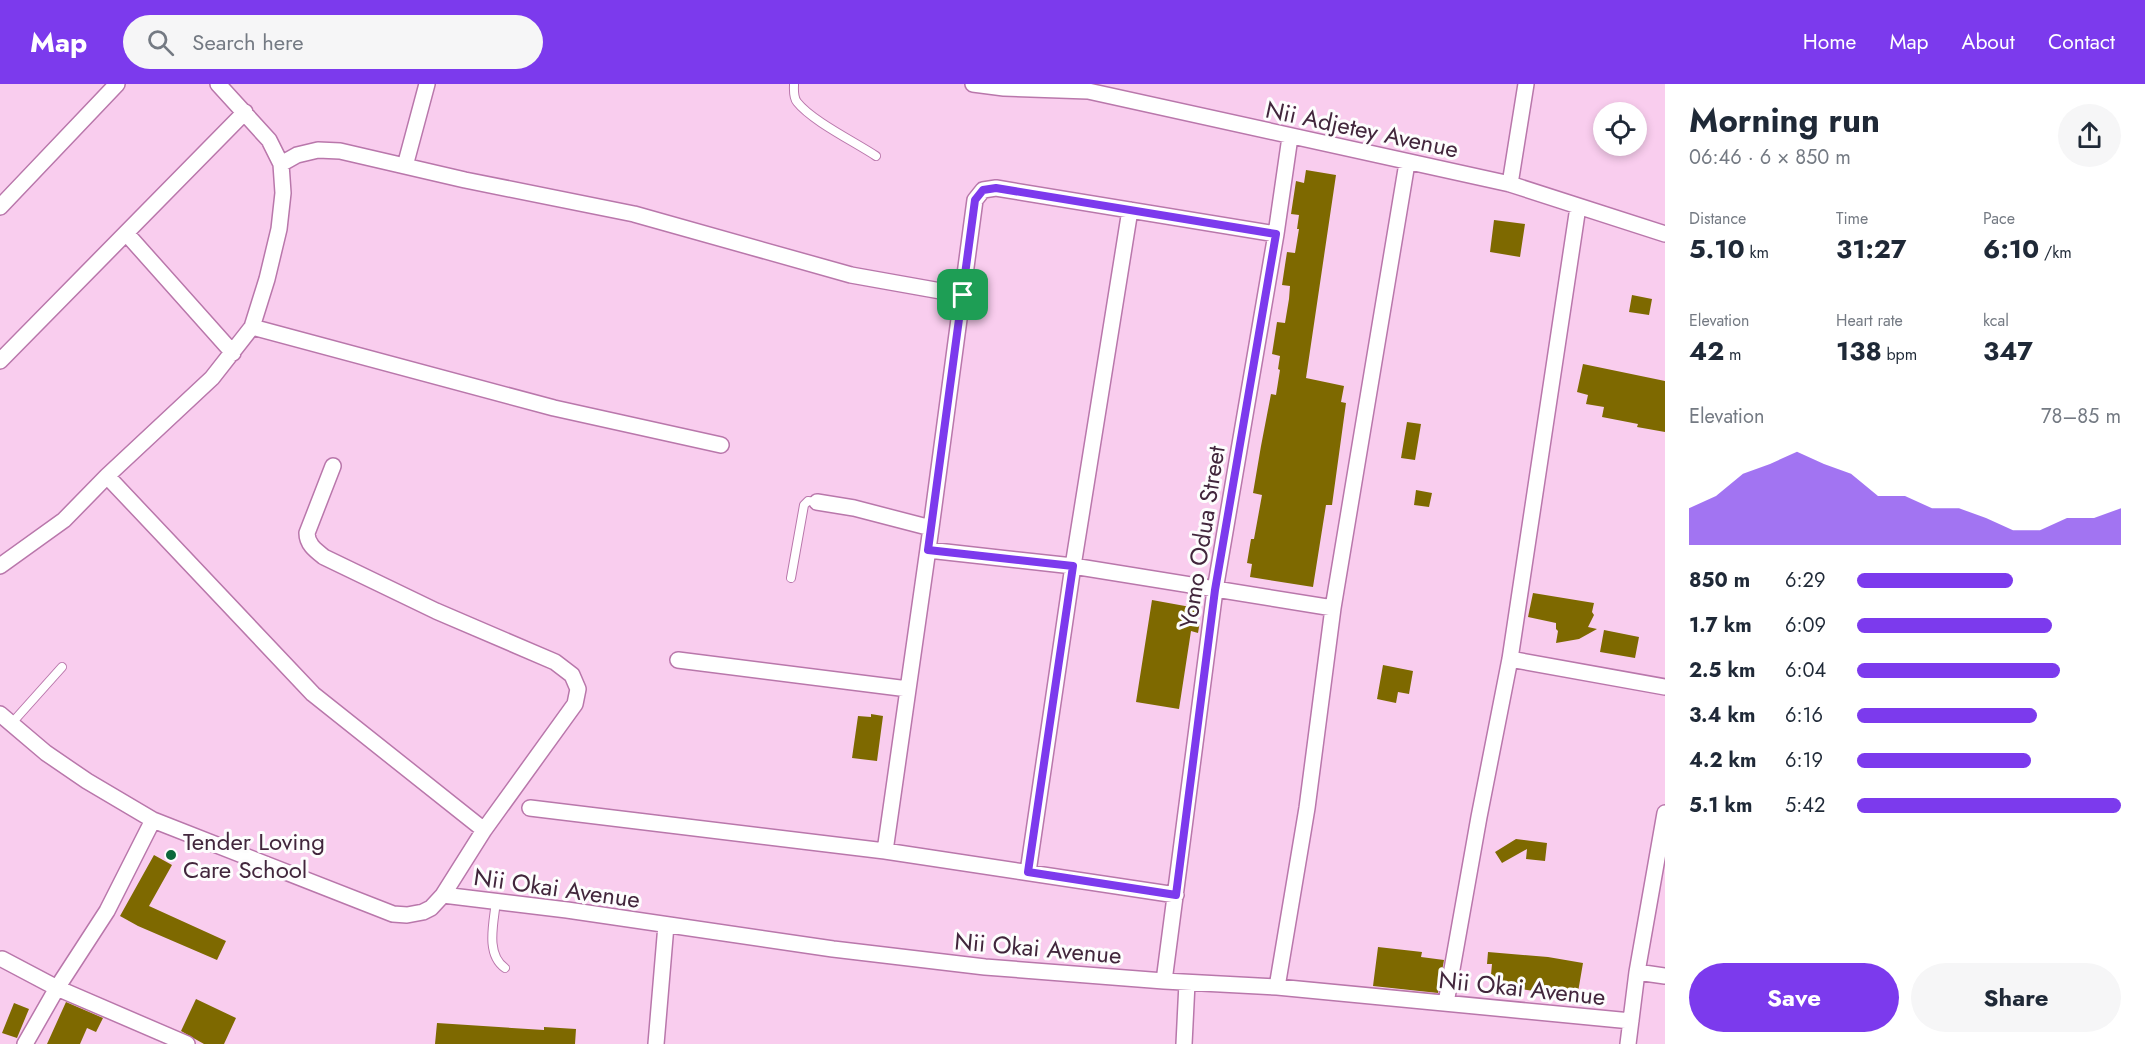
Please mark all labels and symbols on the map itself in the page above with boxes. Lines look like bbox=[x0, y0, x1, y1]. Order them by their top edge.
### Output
street label: Nii Adjetey Avenue bbox=[1262, 91, 1462, 167]
pin bbox=[937, 269, 988, 320]
street label: Yomo Odua Street bbox=[1170, 443, 1234, 631]
place label: Tender Loving Care School bbox=[183, 824, 325, 887]
marker: Tender Loving Care School bbox=[164, 848, 178, 862]
street label: Nii Okai Avenue bbox=[472, 859, 642, 917]
street label: Nii Okai Avenue bbox=[953, 923, 1123, 973]
street label: Nii Okai Avenue bbox=[1437, 962, 1607, 1014]

